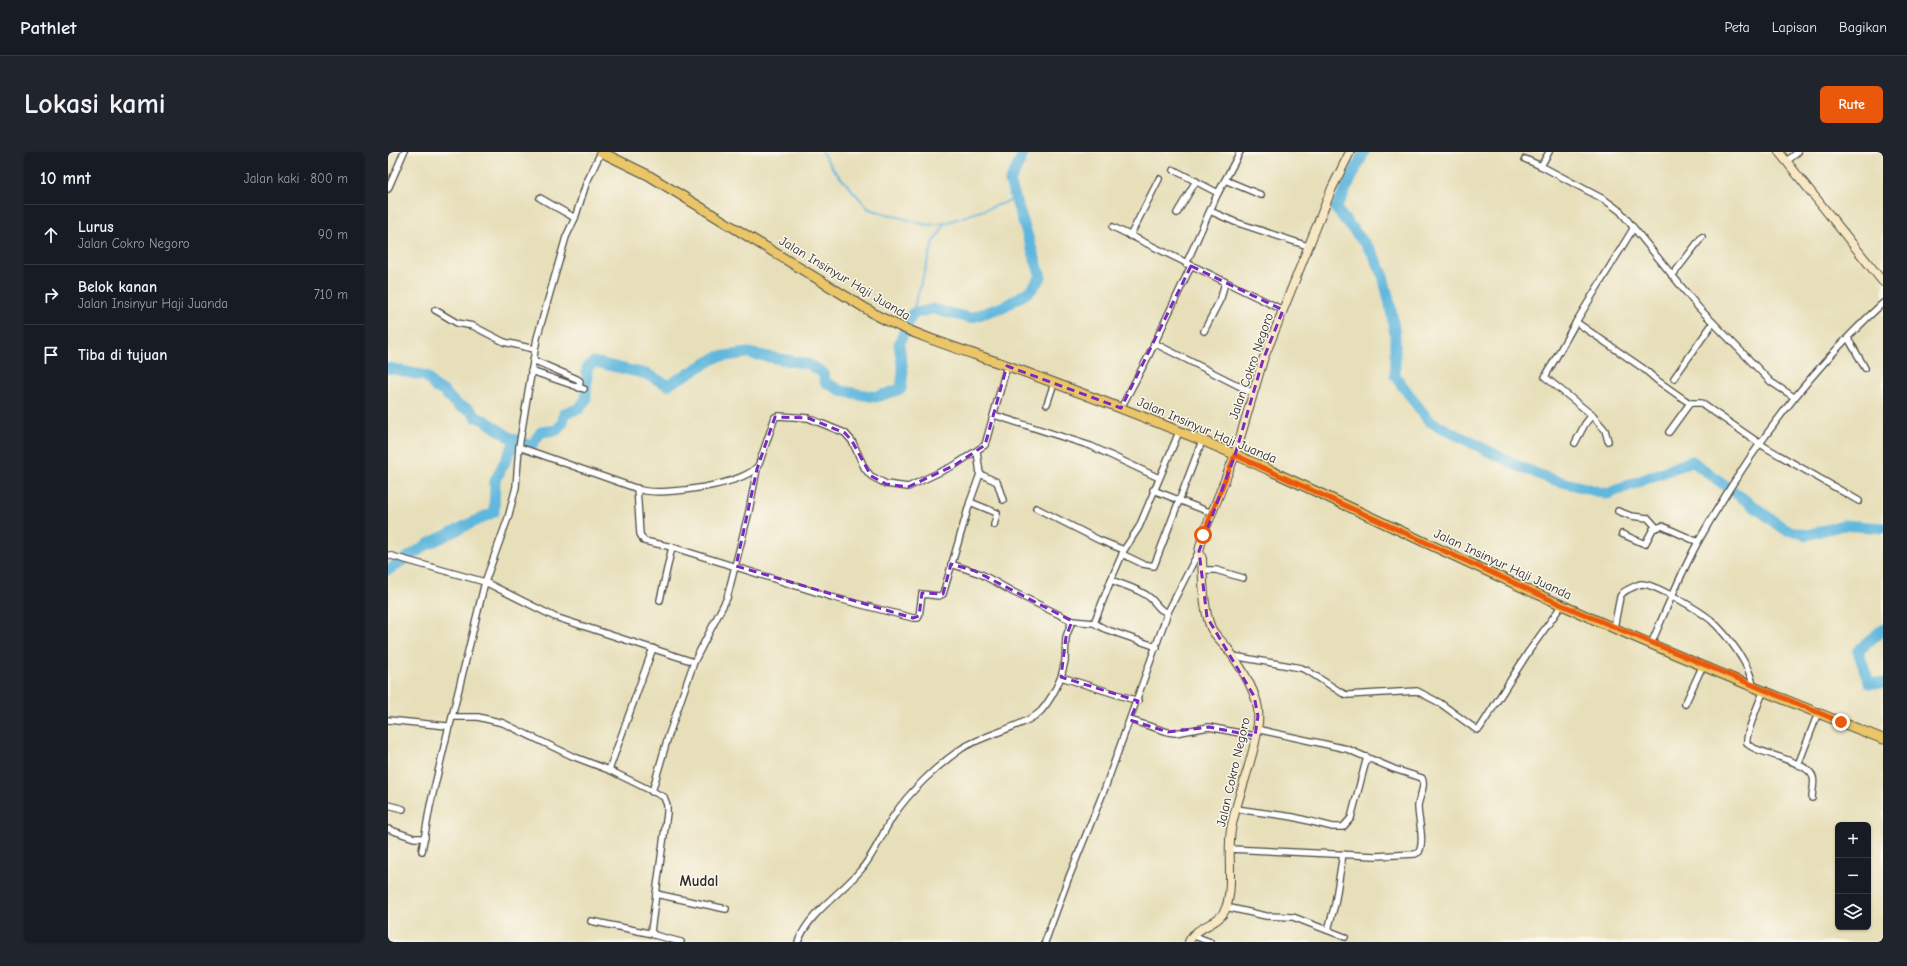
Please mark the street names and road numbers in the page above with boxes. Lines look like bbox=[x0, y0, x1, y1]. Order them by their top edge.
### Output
street label: Jalan Insinyur Haji Juanda bbox=[777, 233, 913, 323]
street label: Jalan Cokro Negoro bbox=[1226, 311, 1276, 421]
street label: Jalan Insinyur Haji Juanda bbox=[1135, 394, 1279, 466]
street label: Jalan Insinyur Haji Juanda bbox=[1432, 525, 1574, 603]
street label: Jalan Cokro Negoro bbox=[1213, 716, 1253, 828]

